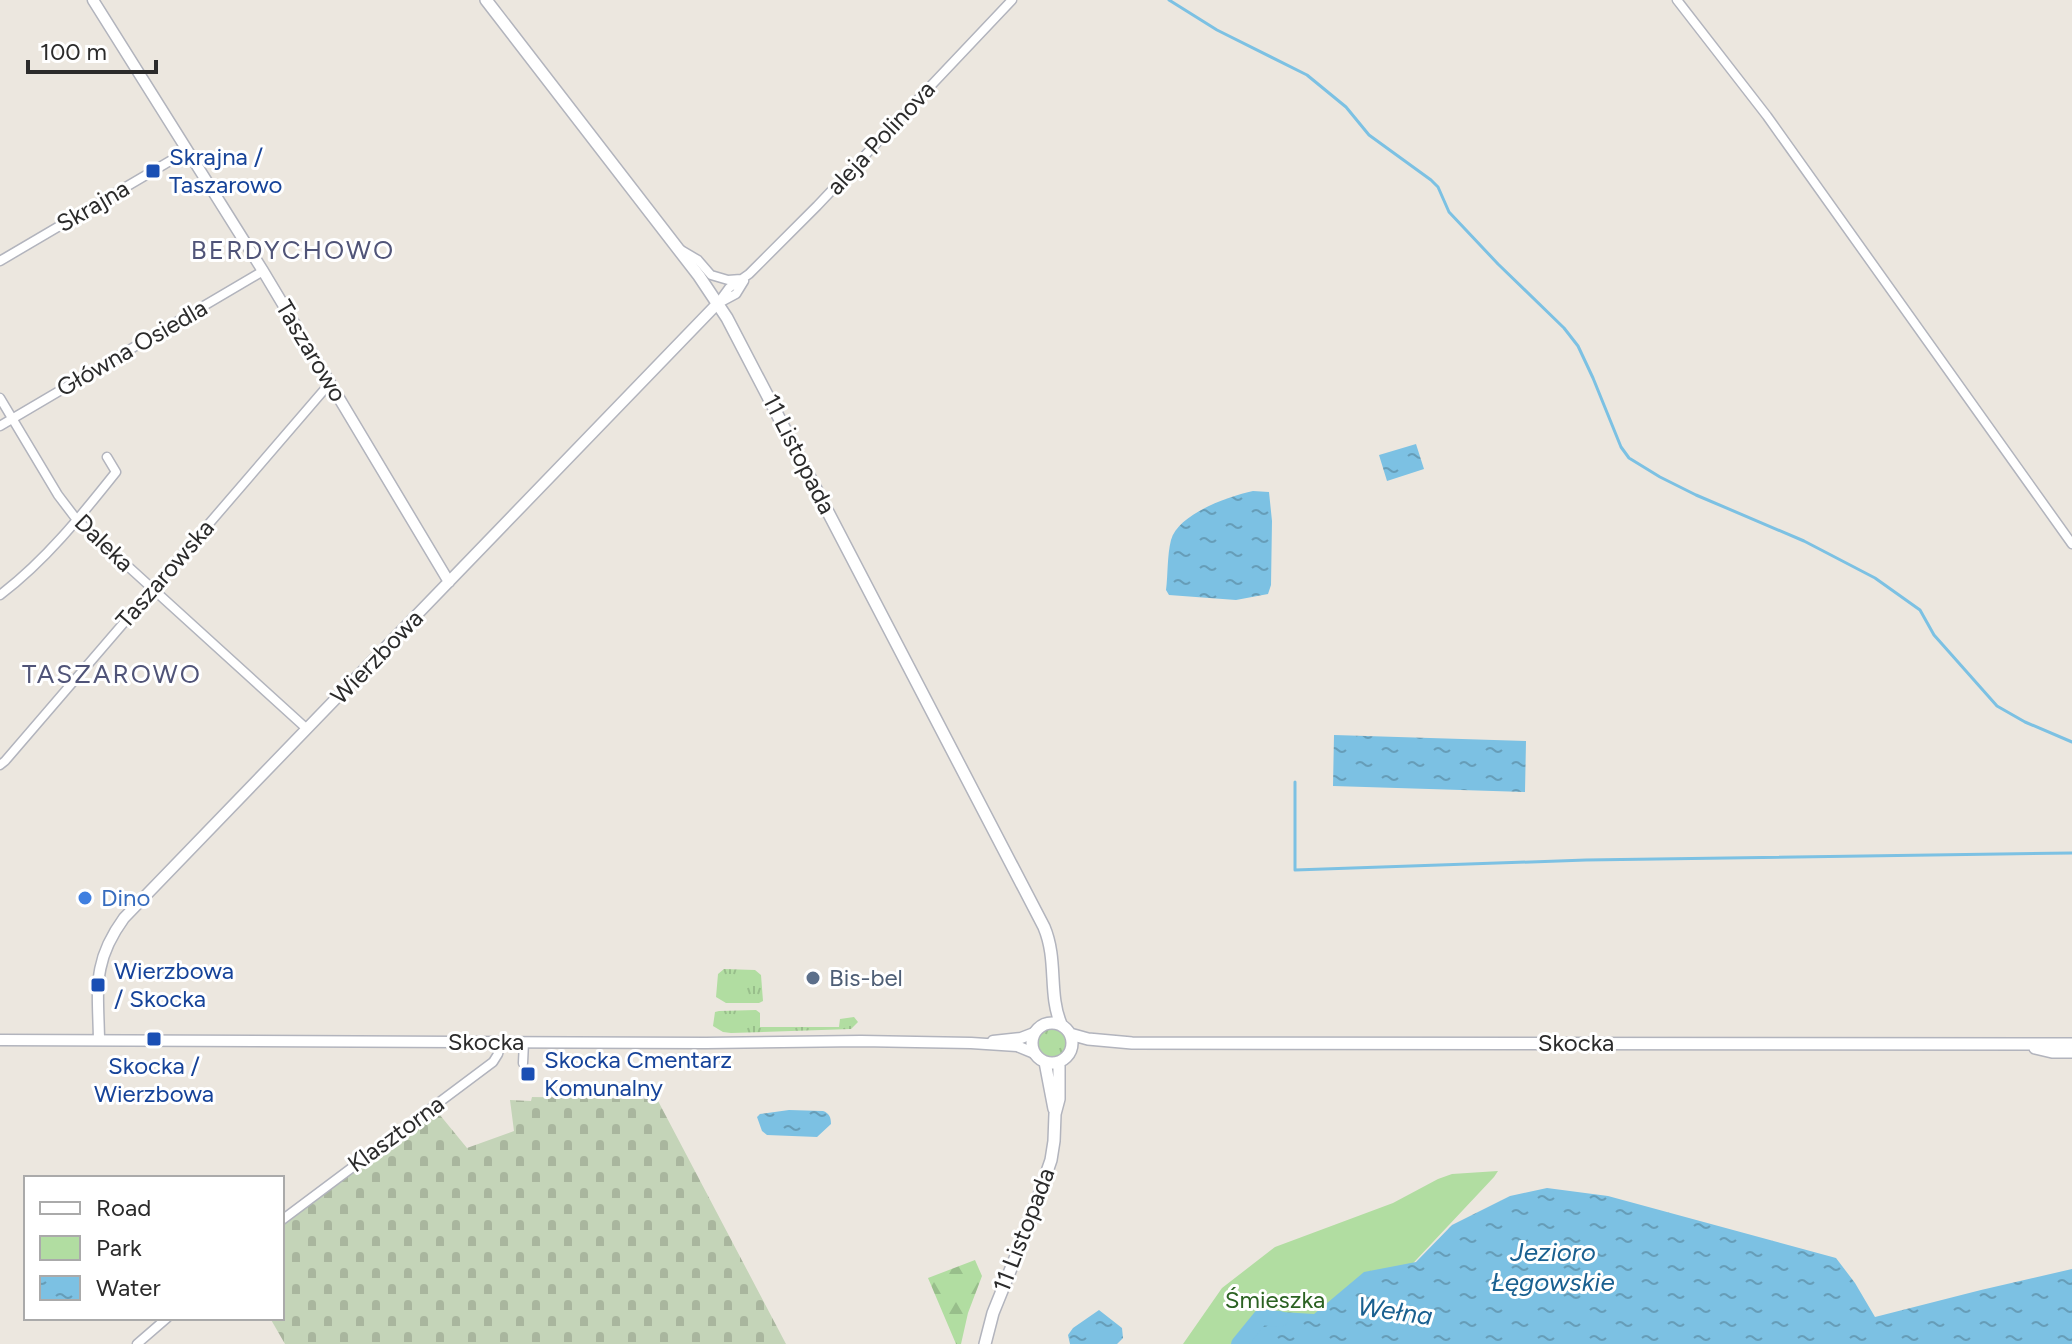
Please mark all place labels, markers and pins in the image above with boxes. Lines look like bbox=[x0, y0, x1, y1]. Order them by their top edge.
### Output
place label: Skrajna / Taszarowo bbox=[169, 142, 282, 199]
marker: Skrajna / Taszarowo bbox=[144, 162, 162, 180]
place label: Dino bbox=[101, 883, 150, 912]
marker: Dino bbox=[76, 889, 94, 907]
place label: Wierzbowa / Skocka bbox=[114, 956, 234, 1013]
place label: Bis-bel bbox=[829, 963, 903, 992]
marker: Bis-bel bbox=[804, 969, 822, 987]
marker: Wierzbowa / Skocka bbox=[89, 976, 107, 994]
marker: Skocka / Wierzbowa bbox=[145, 1030, 163, 1048]
place label: Skocka Cmentarz Komunalny bbox=[544, 1045, 732, 1102]
place label: Skocka / Wierzbowa bbox=[94, 1051, 214, 1108]
marker: Skocka Cmentarz Komunalny bbox=[519, 1065, 537, 1083]

